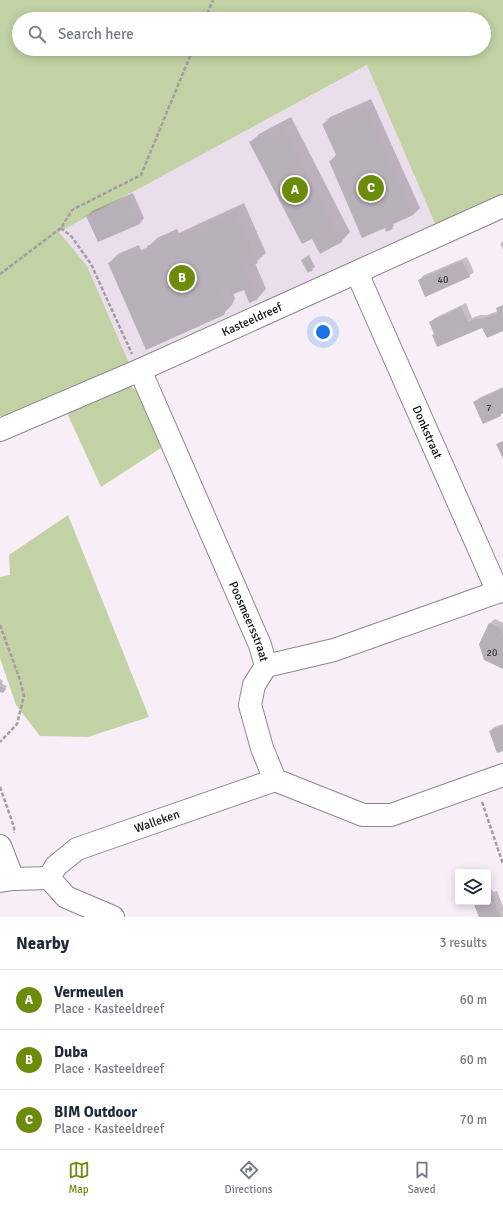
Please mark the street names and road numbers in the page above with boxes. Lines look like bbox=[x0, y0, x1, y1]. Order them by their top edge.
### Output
street label: Kasteeldreef bbox=[219, 299, 285, 340]
street label: Donkstraat bbox=[409, 403, 445, 461]
street label: Poosmeersstraat bbox=[225, 579, 271, 663]
street label: Walleken bbox=[132, 807, 182, 836]

